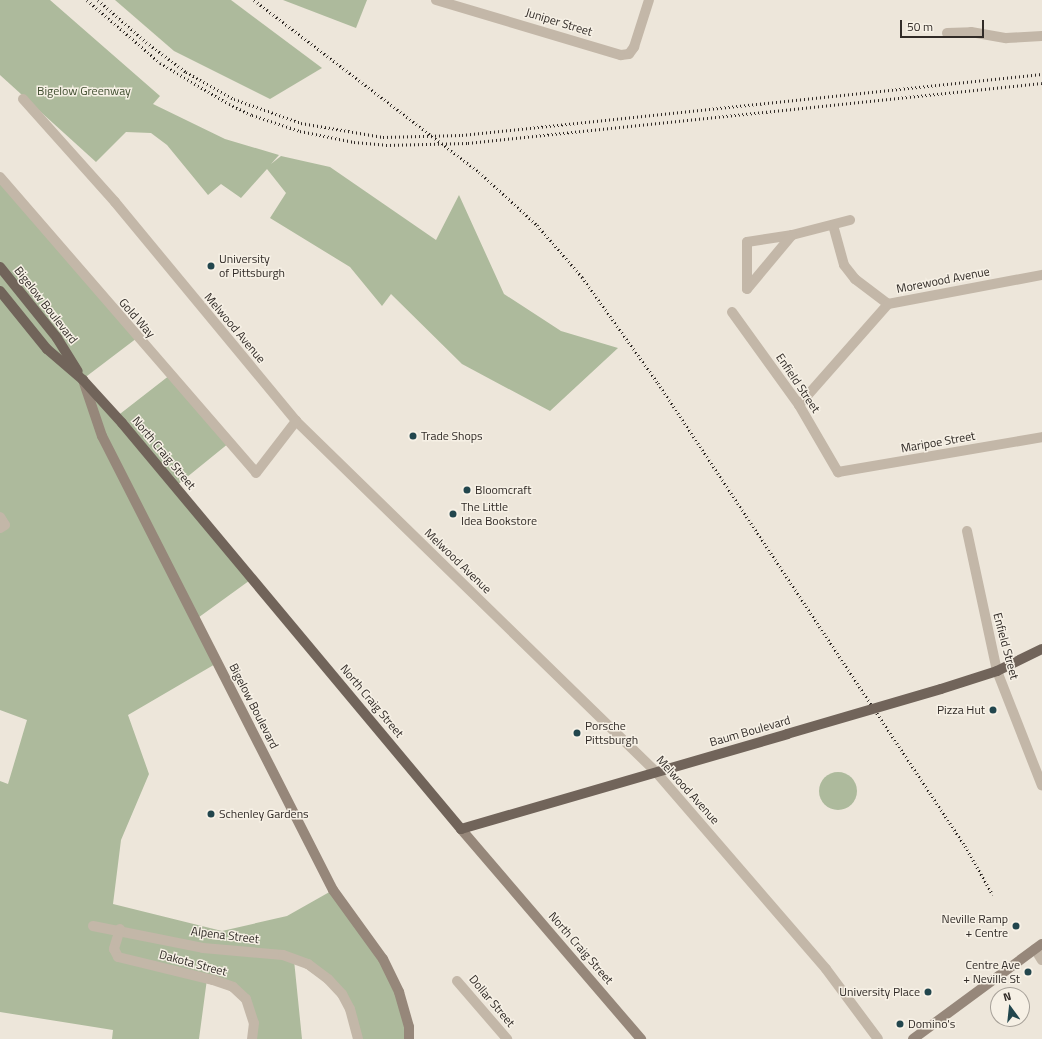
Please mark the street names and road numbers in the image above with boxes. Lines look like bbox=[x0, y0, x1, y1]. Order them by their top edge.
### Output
street label: Juniper Street bbox=[524, 5, 594, 39]
street label: Bigelow Boulevard bbox=[11, 264, 81, 346]
street label: Morewood Avenue bbox=[895, 264, 991, 296]
street label: Melwood Avenue bbox=[201, 290, 269, 366]
street label: Gold Way bbox=[116, 295, 158, 341]
street label: Enfield Street bbox=[773, 351, 823, 415]
street label: North Craig Street bbox=[129, 414, 199, 492]
street label: Maripoe Street bbox=[900, 428, 976, 456]
street label: Melwood Avenue bbox=[422, 526, 494, 596]
street label: Enfield Street bbox=[990, 611, 1022, 681]
street label: Bigelow Boulevard bbox=[226, 661, 282, 751]
street label: North Craig Street bbox=[337, 662, 407, 740]
street label: Baum Boulevard bbox=[708, 713, 792, 749]
street label: Melwood Avenue bbox=[653, 753, 723, 827]
street label: North Craig Street bbox=[546, 909, 616, 987]
street label: Alpena Street bbox=[190, 924, 260, 946]
street label: Dakota Street bbox=[158, 947, 228, 979]
street label: Dollar Street bbox=[466, 972, 518, 1030]

